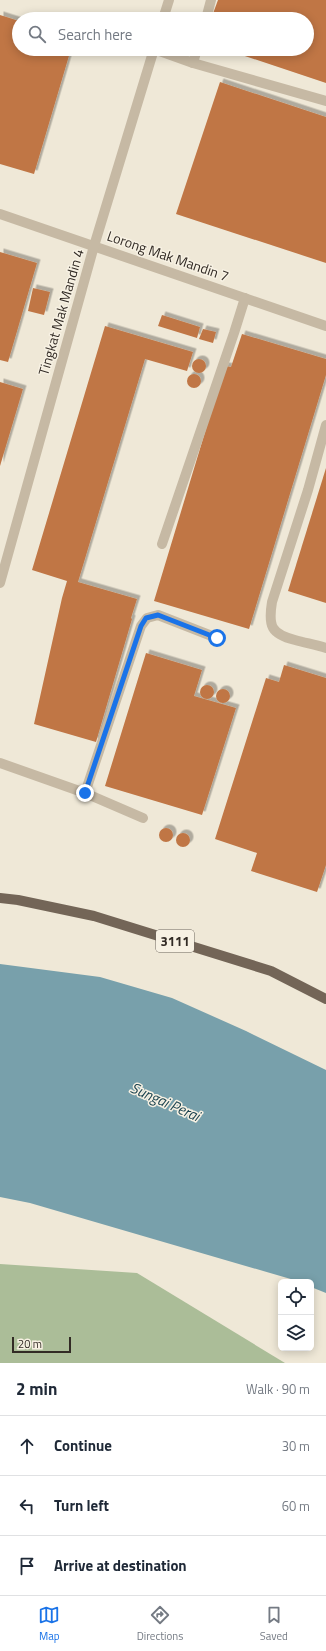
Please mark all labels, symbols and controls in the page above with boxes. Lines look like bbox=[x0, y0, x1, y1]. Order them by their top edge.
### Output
search box bbox=[12, 12, 314, 56]
icon: search bbox=[26, 23, 48, 45]
text: Search here bbox=[58, 23, 132, 46]
street label: Lorong Mak Mandin 7 bbox=[104, 225, 232, 286]
street label: Tingkat Mak Mandin 4 bbox=[32, 246, 89, 378]
route start bbox=[208, 629, 226, 647]
route end bbox=[76, 784, 94, 802]
road number: 3111 bbox=[156, 930, 194, 952]
water label: Sungai Perai bbox=[127, 1076, 205, 1128]
map controls bbox=[278, 1279, 314, 1351]
button: locate bbox=[278, 1279, 314, 1315]
button: layers bbox=[278, 1315, 314, 1351]
scale bar bbox=[12, 1335, 71, 1354]
text: 20 m bbox=[18, 1336, 42, 1352]
text: 2 min bbox=[16, 1376, 57, 1402]
text: Walk · 90 m bbox=[246, 1379, 310, 1399]
text: Continue bbox=[54, 1434, 112, 1457]
icon: ahead bbox=[16, 1435, 38, 1457]
text: 30 m bbox=[282, 1436, 310, 1456]
text: Turn left bbox=[54, 1494, 109, 1517]
icon: left bbox=[16, 1495, 38, 1517]
text: 60 m bbox=[282, 1496, 310, 1516]
text: Arrive at destination bbox=[54, 1554, 187, 1577]
icon: arrive bbox=[16, 1555, 38, 1577]
tab: Map bbox=[38, 1604, 60, 1644]
tab: Directions bbox=[137, 1604, 183, 1644]
tab: Saved bbox=[260, 1604, 288, 1644]

